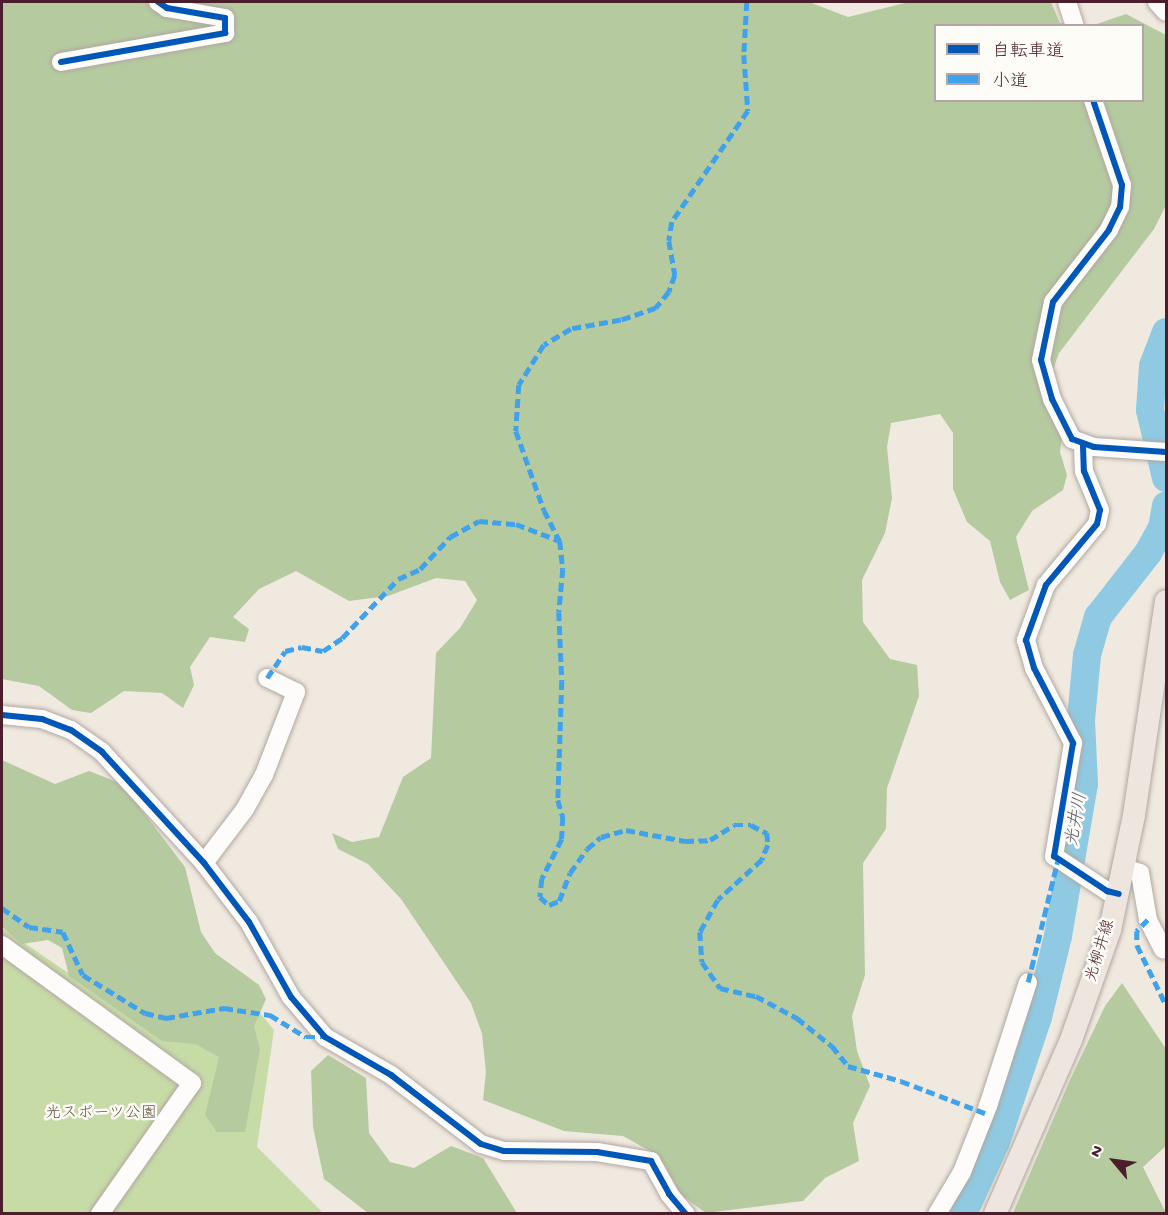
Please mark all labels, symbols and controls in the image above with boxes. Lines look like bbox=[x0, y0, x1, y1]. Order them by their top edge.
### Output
legend bbox=[934, 24, 1144, 102]
text: 自転車道 bbox=[992, 42, 1064, 63]
text: 小道 bbox=[992, 72, 1028, 93]
water label: 光井川 bbox=[1063, 792, 1093, 848]
street label: 光柳井線 bbox=[1083, 918, 1121, 984]
park label: 光スポーツ公園 bbox=[45, 1105, 157, 1125]
north arrow bbox=[1084, 1131, 1144, 1191]
text: N bbox=[1087, 1143, 1109, 1161]

